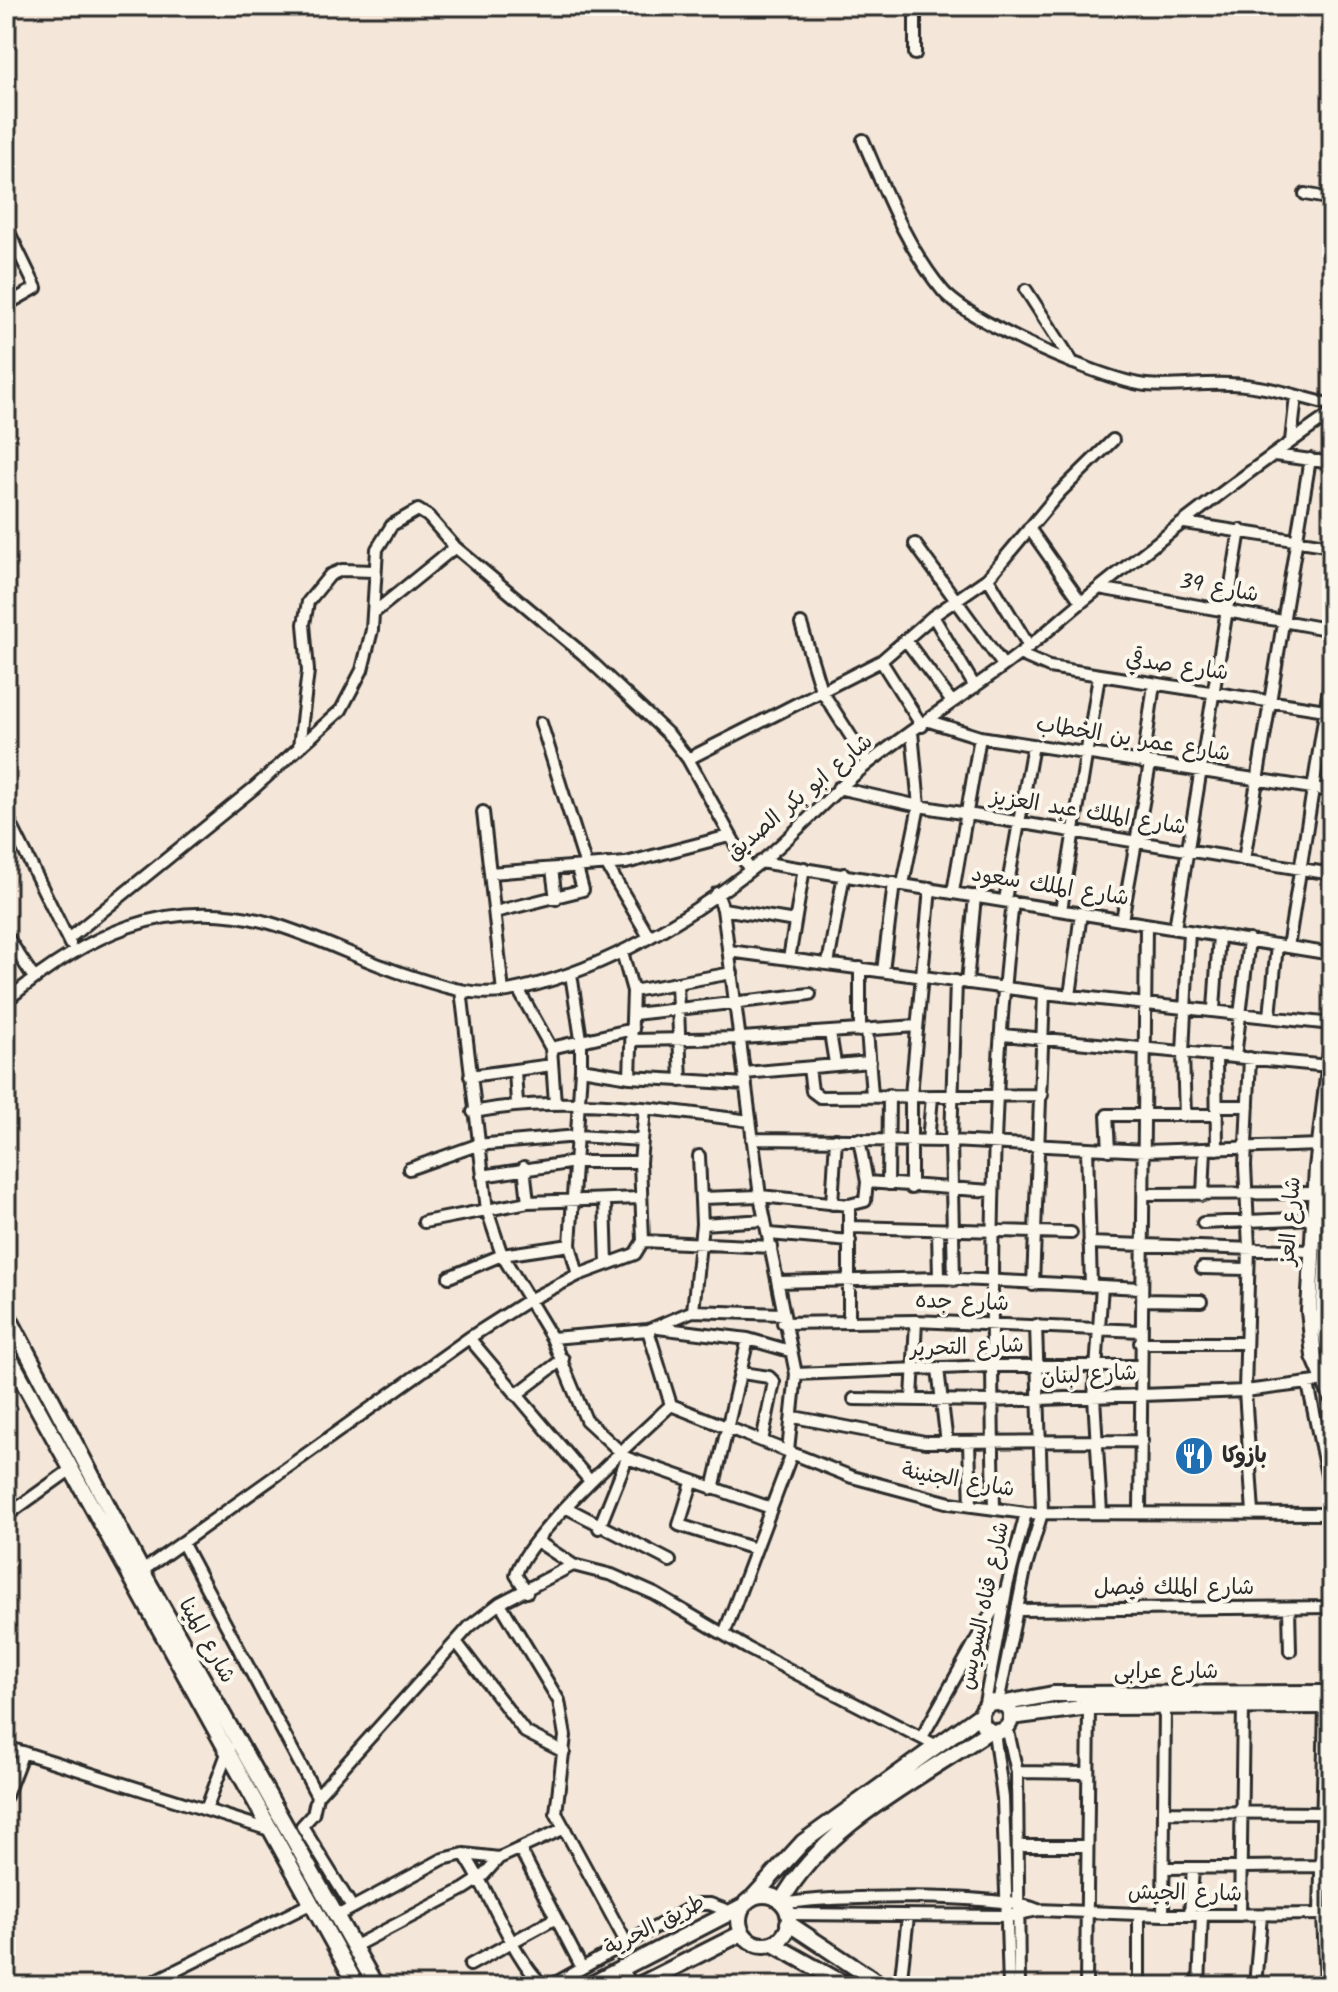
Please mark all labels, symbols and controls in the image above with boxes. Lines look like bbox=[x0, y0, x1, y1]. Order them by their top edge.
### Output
street label: شارع 39 bbox=[1177, 565, 1261, 613]
street label: شارع صدقي bbox=[1123, 642, 1231, 692]
street label: شارع عمر بن الخطاب bbox=[1033, 707, 1233, 773]
street label: شارع ابو بكر الصديق bbox=[719, 726, 881, 870]
street label: شارع الملك عبد العزيز bbox=[986, 780, 1188, 846]
street label: شارع الملك سعود bbox=[969, 857, 1131, 917]
street label: شارع العز bbox=[1270, 1175, 1312, 1268]
street label: شارع جده bbox=[915, 1284, 1009, 1322]
street label: شارع التحرير bbox=[908, 1329, 1024, 1368]
street label: شارع لبنان bbox=[1040, 1356, 1138, 1396]
restaurant icon: بازوكا bbox=[1173, 1435, 1215, 1477]
place label: بازوكا bbox=[1222, 1439, 1267, 1474]
street label: شارع الجنينة bbox=[899, 1454, 1017, 1508]
street label: شارع قناه السويس bbox=[950, 1519, 1020, 1693]
street label: شارع الملك فيصل bbox=[1094, 1571, 1254, 1606]
street label: شارع المينا bbox=[168, 1592, 244, 1690]
street label: شارع عرابى bbox=[1114, 1655, 1218, 1690]
street label: شارع الجيش bbox=[1128, 1876, 1242, 1912]
street label: طريق الحرية bbox=[599, 1886, 711, 1966]

